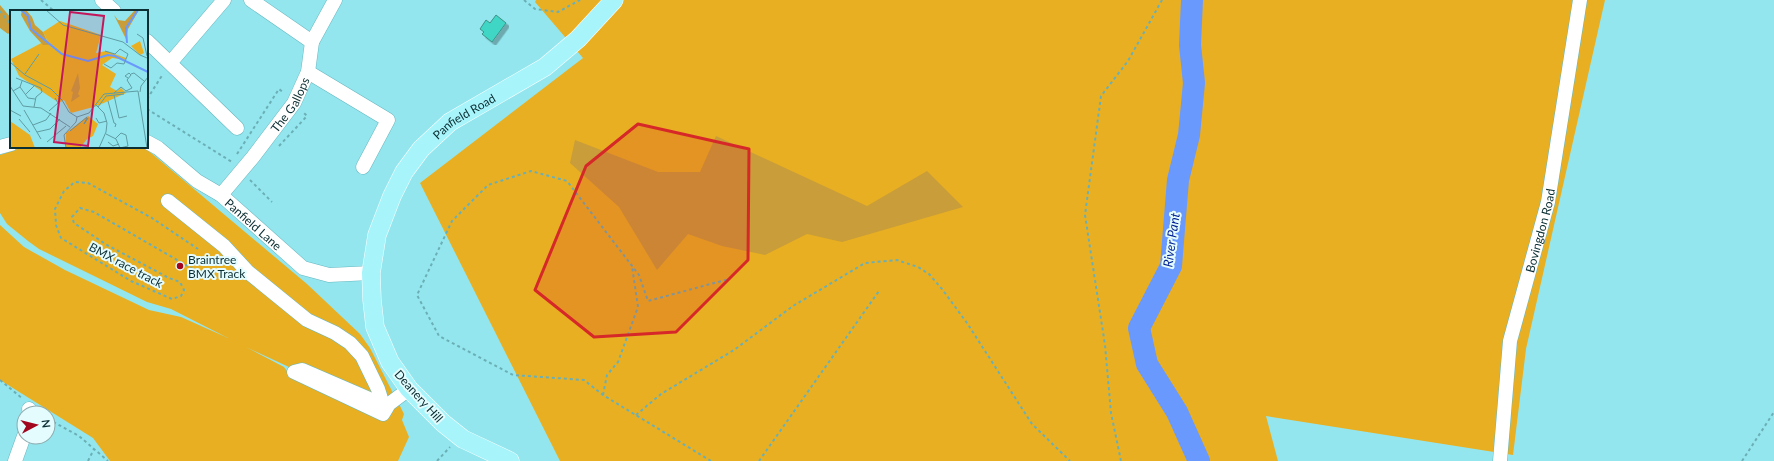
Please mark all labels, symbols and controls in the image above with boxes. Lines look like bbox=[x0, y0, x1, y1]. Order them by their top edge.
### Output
inset map bbox=[10, 10, 148, 148]
street label: The Gallops bbox=[267, 75, 312, 135]
street label: Panfield Road bbox=[429, 90, 498, 142]
street label: Bovingdon Road bbox=[1522, 187, 1558, 274]
street label: Panfield Lane bbox=[222, 195, 285, 253]
water label: River Pant bbox=[1159, 211, 1183, 268]
street label: BMX race track bbox=[87, 239, 166, 291]
place label: Braintree BMX Track bbox=[188, 252, 246, 281]
marker: Braintree BMX Track bbox=[175, 261, 185, 271]
street label: Deanery Hill bbox=[392, 367, 446, 425]
north arrow bbox=[16, 405, 56, 445]
text: N bbox=[39, 419, 53, 429]

